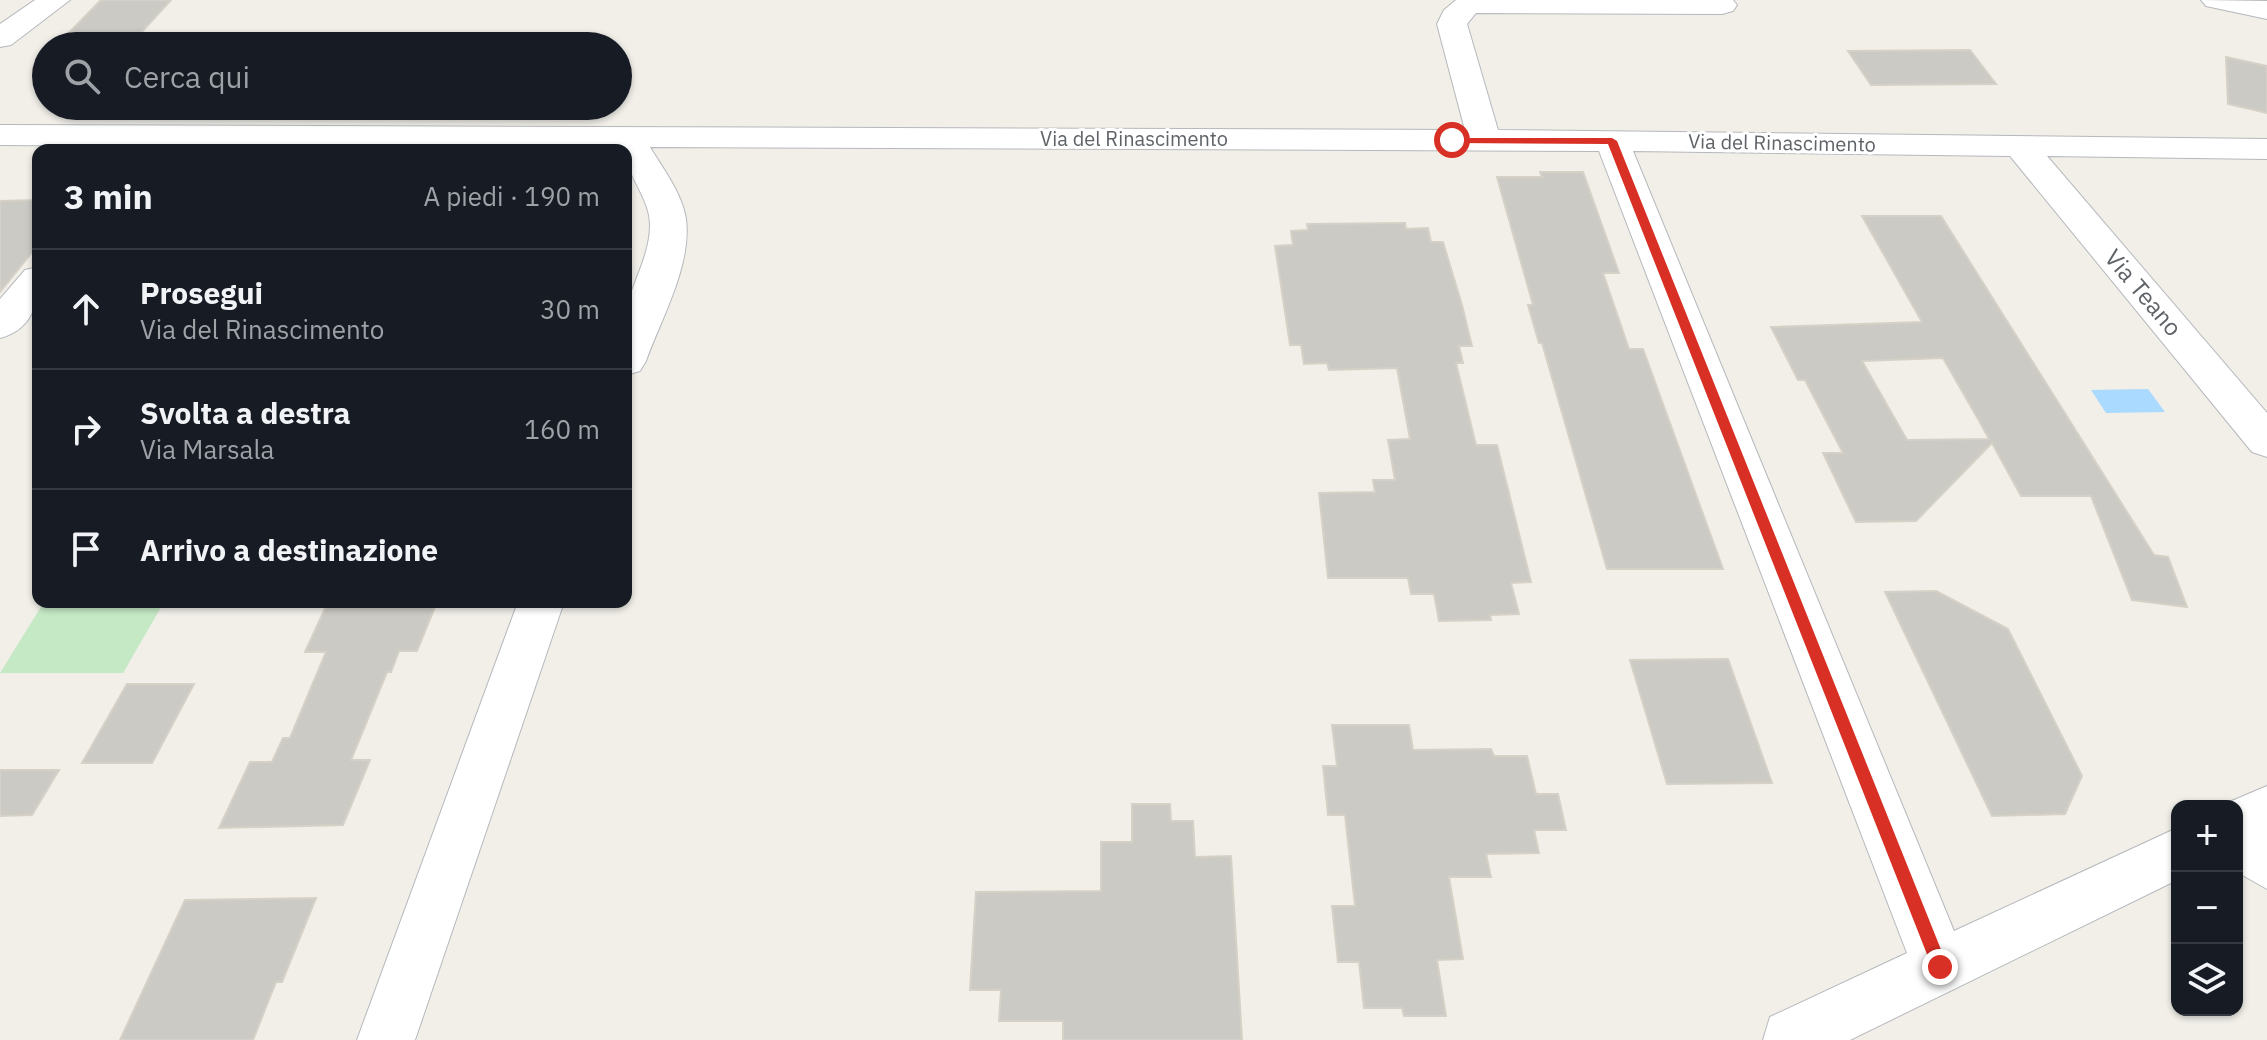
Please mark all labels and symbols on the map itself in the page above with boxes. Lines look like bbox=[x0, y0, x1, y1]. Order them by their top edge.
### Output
route start bbox=[1434, 122, 1470, 158]
street label: Via del Rinascimento bbox=[1040, 125, 1228, 152]
street label: Via del Rinascimento bbox=[1688, 127, 1876, 158]
street label: Via Teano bbox=[2098, 242, 2190, 343]
route end bbox=[1922, 949, 1958, 985]

